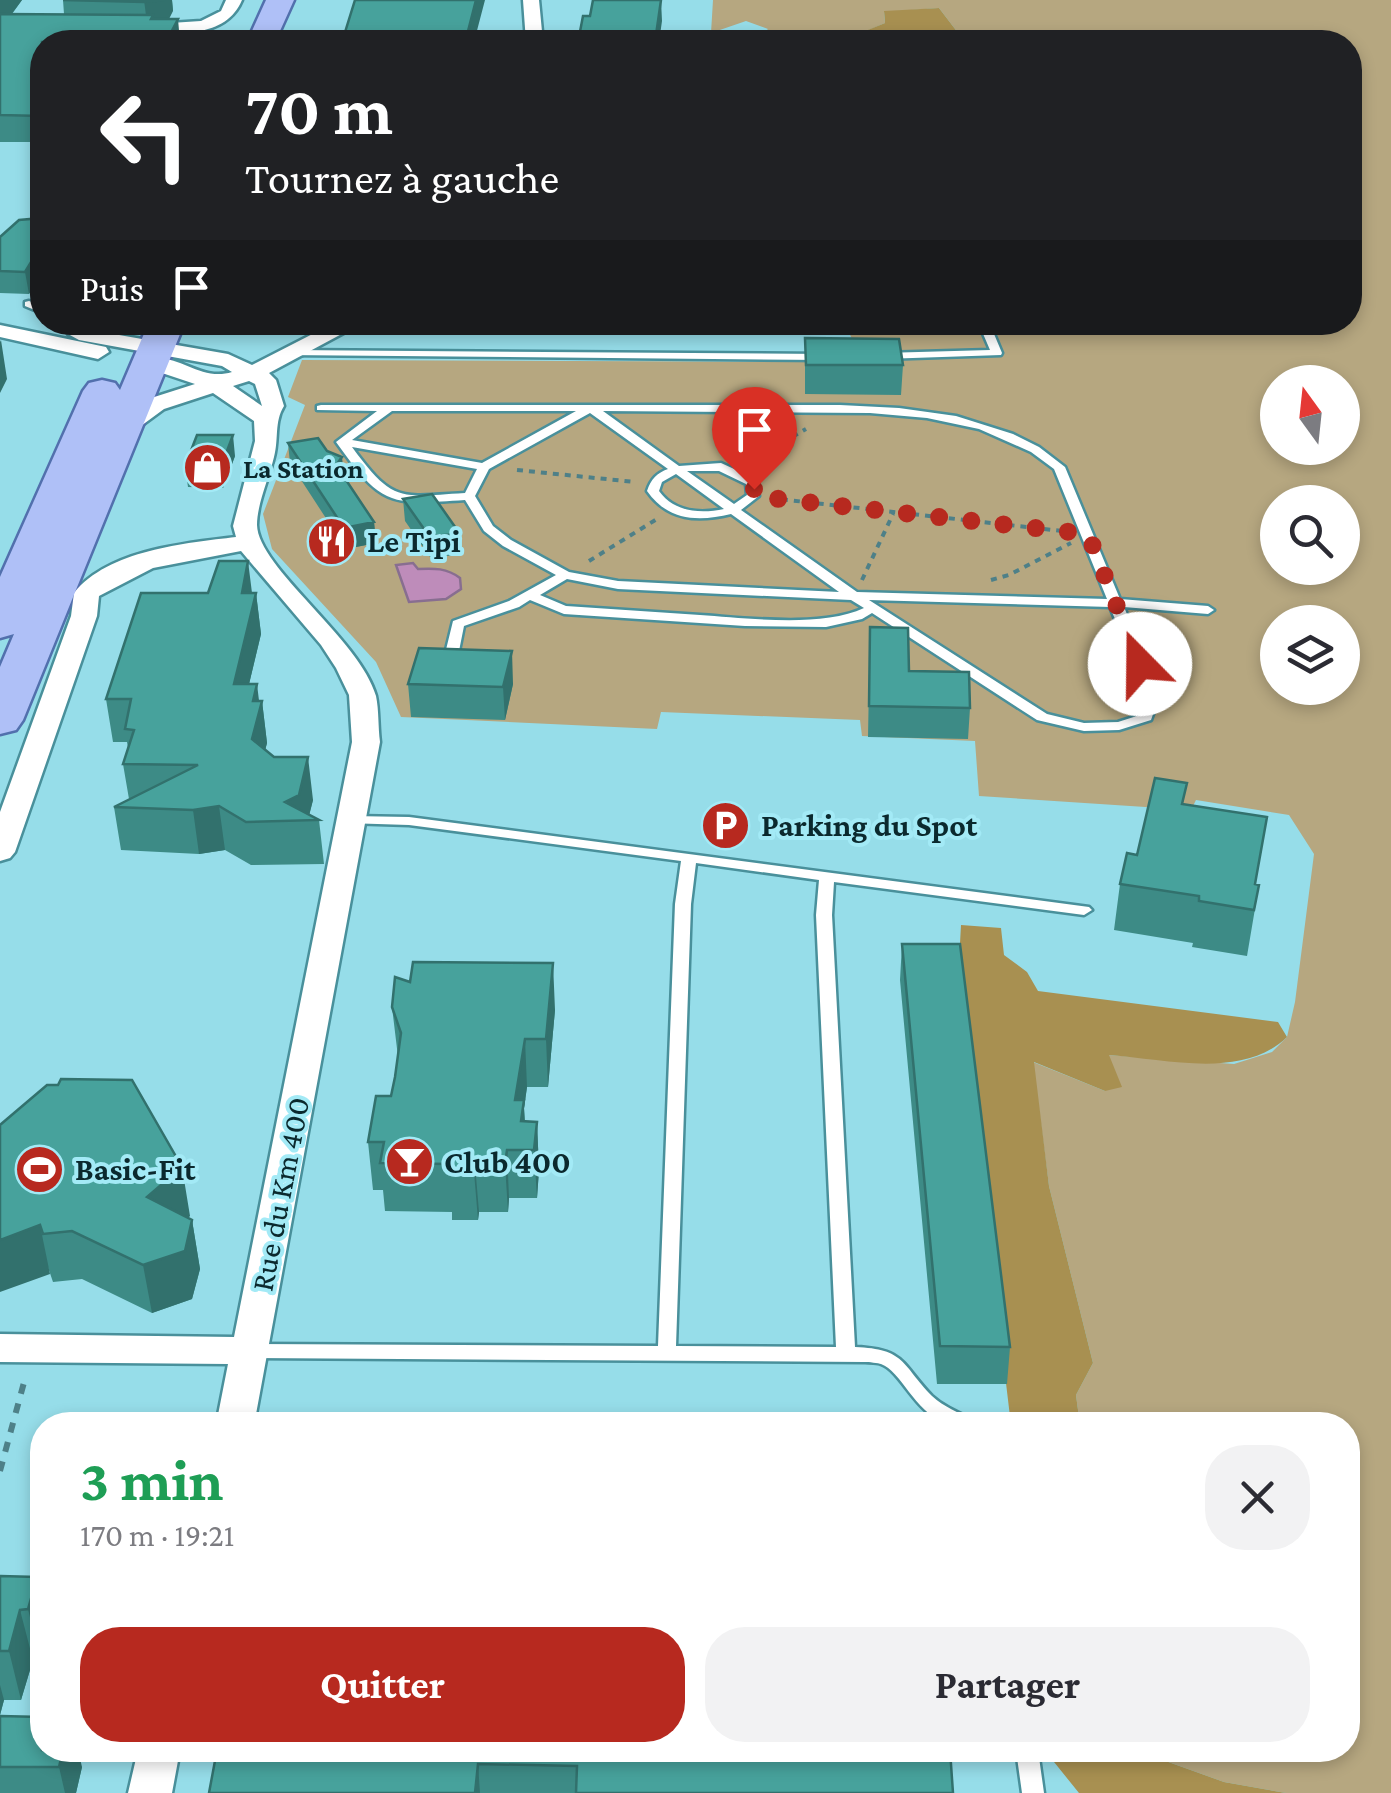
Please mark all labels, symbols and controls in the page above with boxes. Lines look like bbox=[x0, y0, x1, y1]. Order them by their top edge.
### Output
icon: left bbox=[80, 70, 210, 200]
text: 70 m bbox=[245, 71, 393, 149]
text: Tournez à gauche bbox=[245, 153, 559, 203]
icon: arrive bbox=[164, 260, 219, 315]
text: Puis bbox=[80, 267, 144, 309]
north arrow bbox=[1260, 365, 1360, 465]
map controls bbox=[1260, 365, 1360, 705]
pin bbox=[712, 387, 797, 490]
icon: arrive bbox=[727, 402, 782, 457]
shop icon: La Station bbox=[182, 442, 234, 494]
place label: La Station bbox=[243, 453, 364, 484]
button: search bbox=[1260, 485, 1360, 585]
restaurant icon: Le Tipi bbox=[306, 515, 358, 567]
place label: Le Tipi bbox=[367, 523, 461, 559]
button: layers bbox=[1260, 605, 1360, 705]
position arrow bbox=[1088, 612, 1192, 716]
parking icon: Parking du Spot bbox=[700, 799, 752, 851]
place label: Parking du Spot bbox=[761, 807, 978, 843]
street label: Rue du Km 400 bbox=[244, 1094, 316, 1294]
bar icon: Club 400 bbox=[383, 1136, 435, 1188]
sports icon: Basic-Fit bbox=[14, 1143, 66, 1195]
place label: Club 400 bbox=[444, 1144, 571, 1180]
place label: Basic-Fit bbox=[75, 1151, 196, 1187]
button: close bbox=[1205, 1445, 1310, 1550]
text: 3 min bbox=[80, 1446, 224, 1513]
text: 170 m · 19:21 bbox=[80, 1517, 234, 1553]
button: Quitter bbox=[80, 1627, 685, 1742]
button: Partager bbox=[705, 1627, 1310, 1742]

